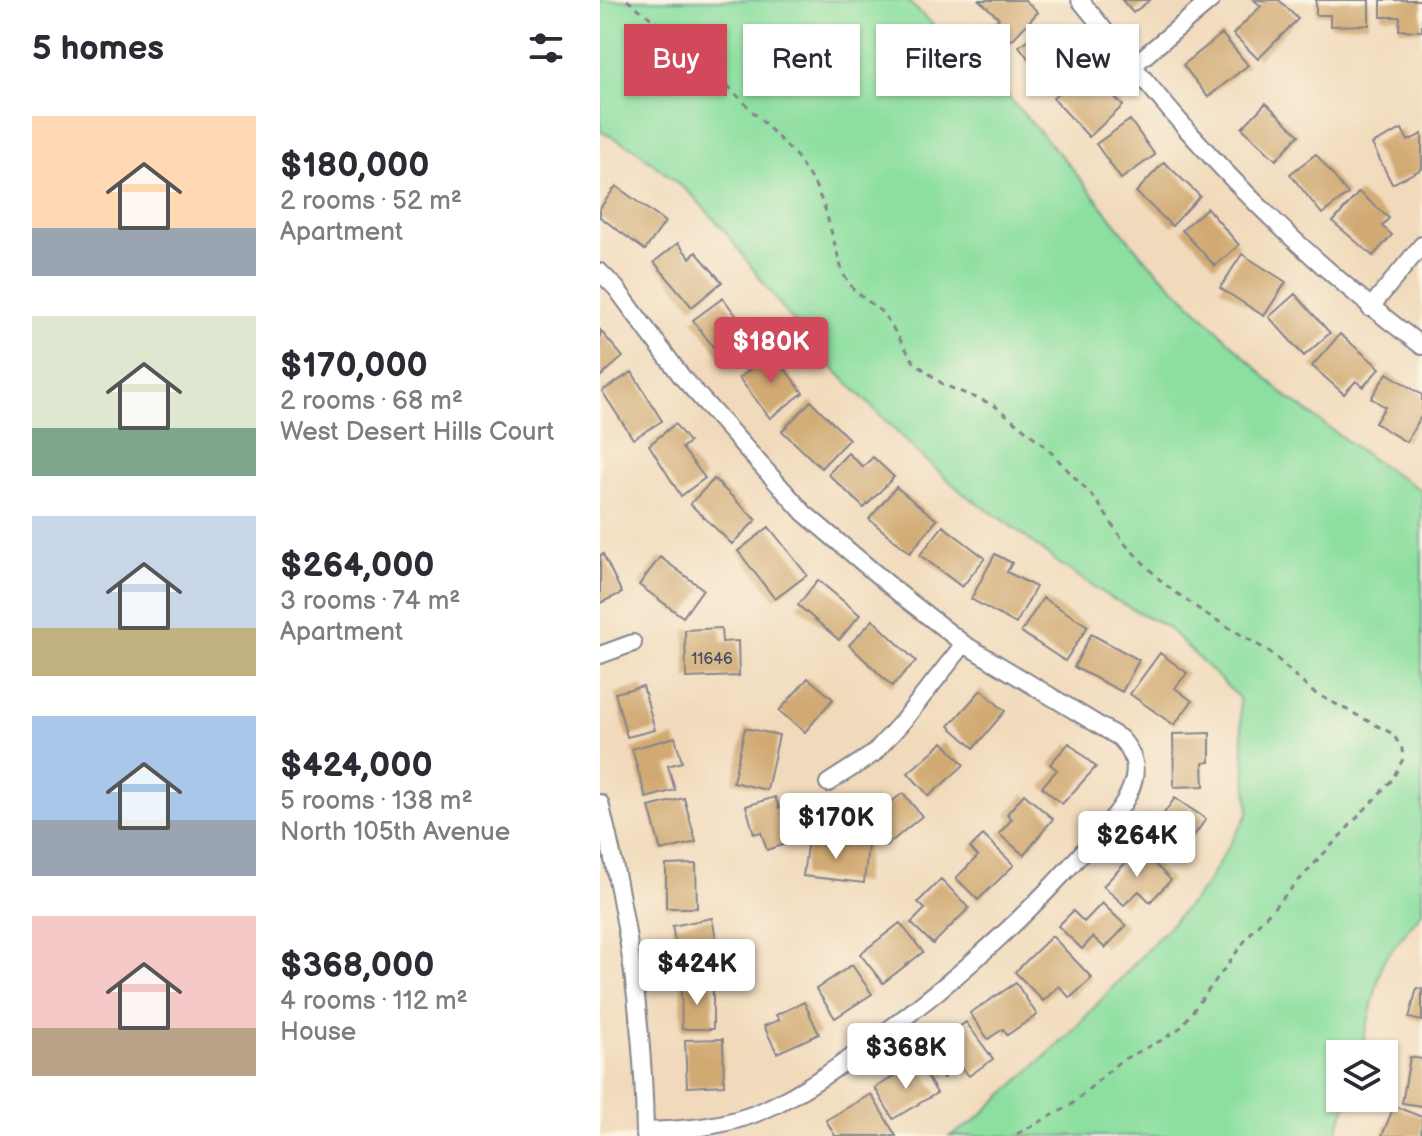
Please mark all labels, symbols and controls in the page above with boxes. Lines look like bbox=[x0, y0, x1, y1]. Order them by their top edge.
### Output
chip: Buy bbox=[624, 24, 727, 96]
chip: Rent bbox=[743, 24, 860, 96]
chip: Filters bbox=[876, 24, 1010, 96]
chip: New bbox=[1026, 24, 1139, 96]
icon: filters bbox=[524, 26, 568, 70]
text: 5 homes bbox=[32, 28, 164, 69]
text: $180,000 bbox=[280, 145, 429, 186]
icon: home bbox=[96, 148, 192, 244]
text: 2 rooms · 52 m² bbox=[280, 186, 462, 217]
text: Apartment bbox=[280, 217, 403, 248]
pin: $180K bbox=[715, 317, 827, 385]
text: $180K bbox=[732, 327, 810, 358]
text: $170,000 bbox=[280, 345, 428, 386]
icon: home bbox=[96, 348, 192, 444]
text: 2 rooms · 68 m² bbox=[280, 386, 463, 417]
text: West Desert Hills Court bbox=[280, 417, 554, 448]
text: $264,000 bbox=[280, 545, 435, 586]
icon: home bbox=[96, 548, 192, 644]
text: 3 rooms · 74 m² bbox=[280, 586, 460, 617]
text: Apartment bbox=[280, 617, 403, 648]
house number: 11646 bbox=[691, 650, 733, 669]
text: $424,000 bbox=[280, 745, 433, 786]
icon: home bbox=[96, 748, 192, 844]
text: 5 rooms · 138 m² bbox=[280, 786, 473, 817]
pin: $170K bbox=[780, 793, 892, 861]
text: $170K bbox=[798, 803, 874, 834]
pin: $264K bbox=[1081, 811, 1193, 879]
text: North 105th Avenue bbox=[280, 817, 510, 848]
text: $264K bbox=[1096, 821, 1178, 852]
pin: $424K bbox=[641, 939, 753, 1007]
text: $368,000 bbox=[280, 945, 434, 986]
icon: home bbox=[96, 948, 192, 1044]
text: $424K bbox=[657, 949, 737, 980]
text: 4 rooms · 112 m² bbox=[280, 986, 468, 1017]
text: House bbox=[280, 1017, 356, 1048]
pin: $368K bbox=[850, 1023, 962, 1091]
text: $368K bbox=[865, 1033, 947, 1064]
map controls bbox=[1326, 1040, 1398, 1112]
button: layers bbox=[1326, 1040, 1398, 1112]

